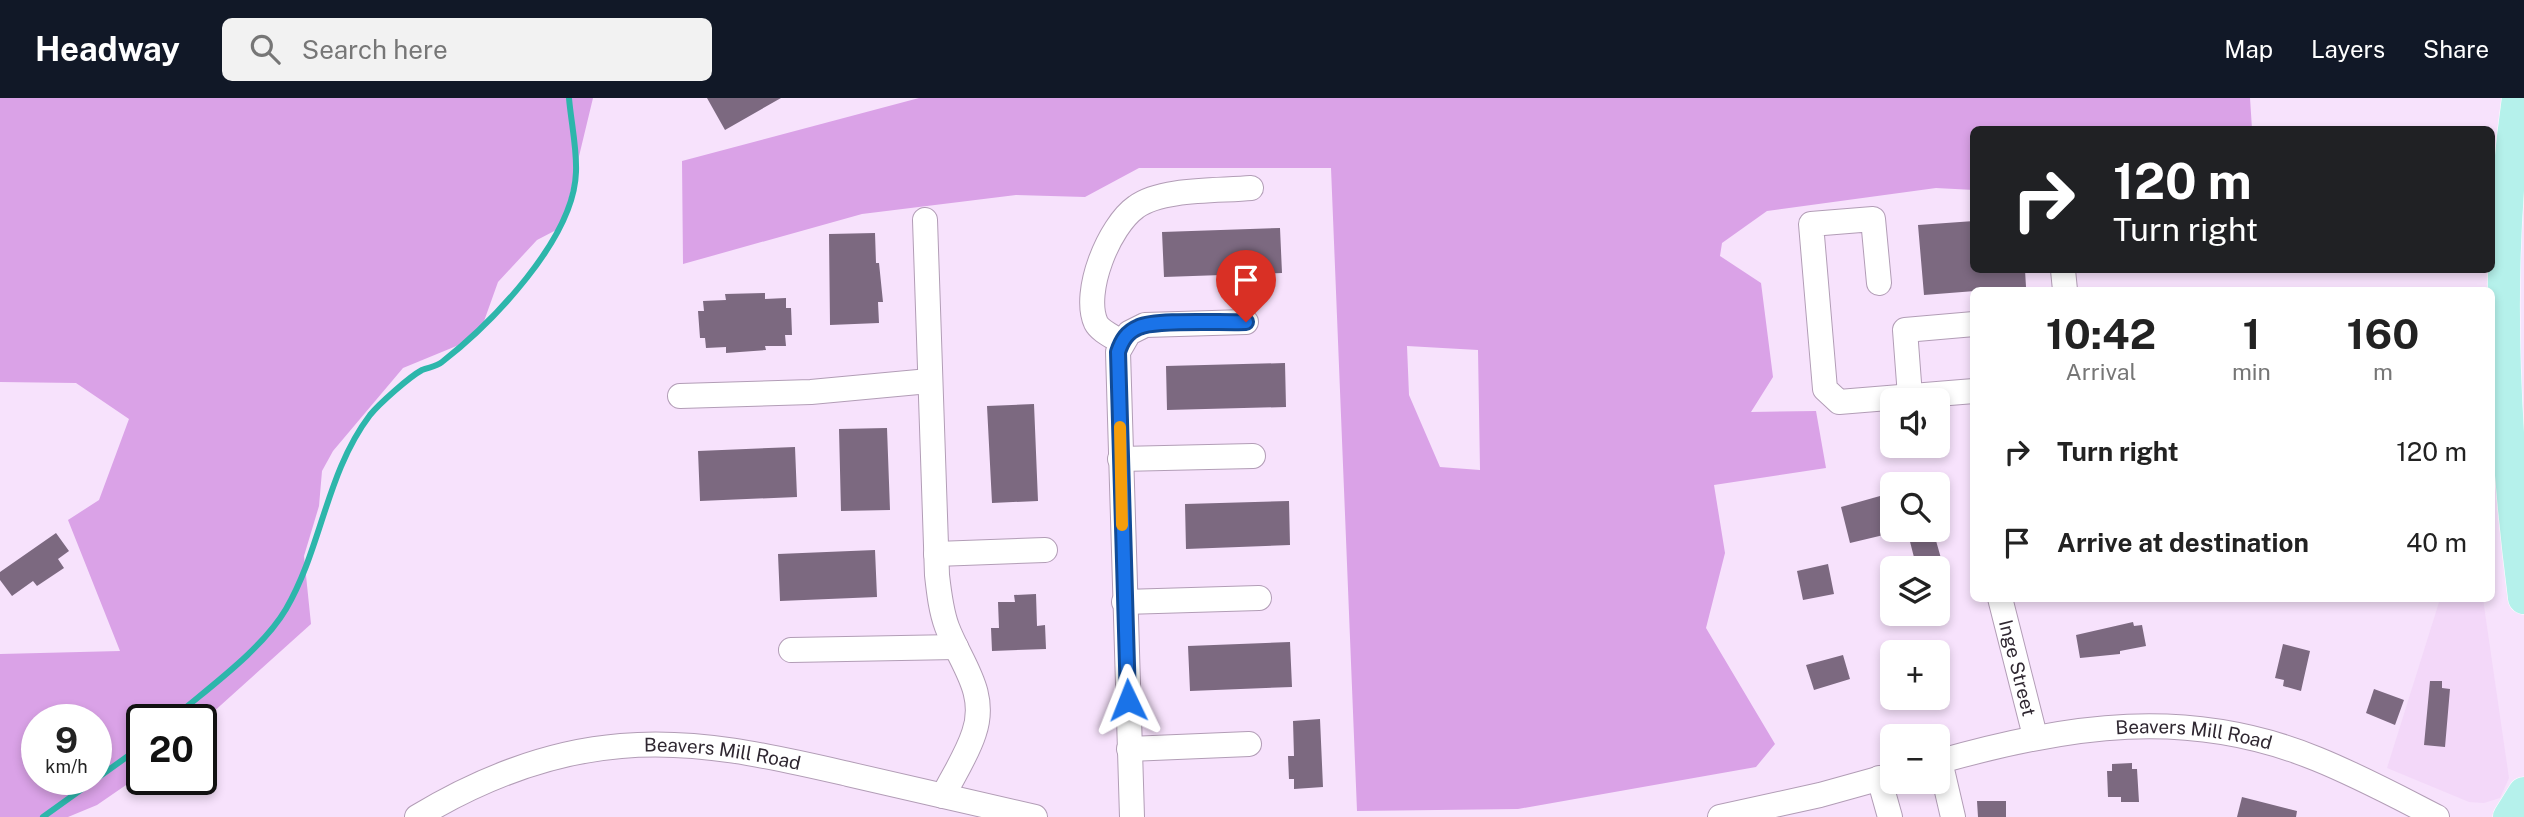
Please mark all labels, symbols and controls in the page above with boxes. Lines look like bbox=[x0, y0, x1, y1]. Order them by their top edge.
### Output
search box bbox=[222, 18, 712, 81]
text: Headway bbox=[35, 30, 180, 68]
icon: search bbox=[246, 30, 284, 68]
text: Search here bbox=[302, 34, 448, 65]
text: Map bbox=[2224, 35, 2273, 63]
text: Layers bbox=[2311, 35, 2385, 63]
text: Share bbox=[2423, 35, 2489, 63]
text: 120 m bbox=[2113, 152, 2252, 210]
icon: right bbox=[1998, 154, 2089, 245]
text: Turn right bbox=[2113, 211, 2258, 248]
pin bbox=[1216, 250, 1276, 322]
icon: arrive bbox=[1227, 261, 1265, 299]
text: 10:42 bbox=[2046, 309, 2156, 358]
text: 1 bbox=[2242, 309, 2260, 358]
text: 160 bbox=[2347, 309, 2419, 358]
text: Arrival bbox=[2065, 358, 2136, 385]
text: min bbox=[2232, 358, 2271, 385]
text: m bbox=[2373, 358, 2393, 385]
map controls bbox=[1880, 388, 1950, 794]
button: sound bbox=[1880, 388, 1950, 458]
icon: right bbox=[1998, 433, 2036, 471]
text: Turn right bbox=[2057, 436, 2179, 467]
text: 120 m bbox=[2396, 436, 2467, 467]
button: search bbox=[1880, 472, 1950, 542]
icon: arrive bbox=[1998, 524, 2036, 562]
text: Arrive at destination bbox=[2057, 527, 2309, 558]
text: 40 m bbox=[2406, 527, 2467, 558]
button: layers bbox=[1880, 556, 1950, 626]
street label: Inge Street bbox=[1995, 617, 2040, 718]
button: + bbox=[1880, 640, 1950, 710]
position arrow bbox=[1091, 663, 1165, 737]
speed limit sign: 20 bbox=[126, 704, 217, 795]
street label: Beavers Mill Road bbox=[2115, 715, 2275, 754]
text: 9 bbox=[55, 720, 78, 761]
button: − bbox=[1880, 724, 1950, 794]
street label: Beavers Mill Road bbox=[644, 733, 803, 774]
text: km/h bbox=[45, 756, 88, 777]

